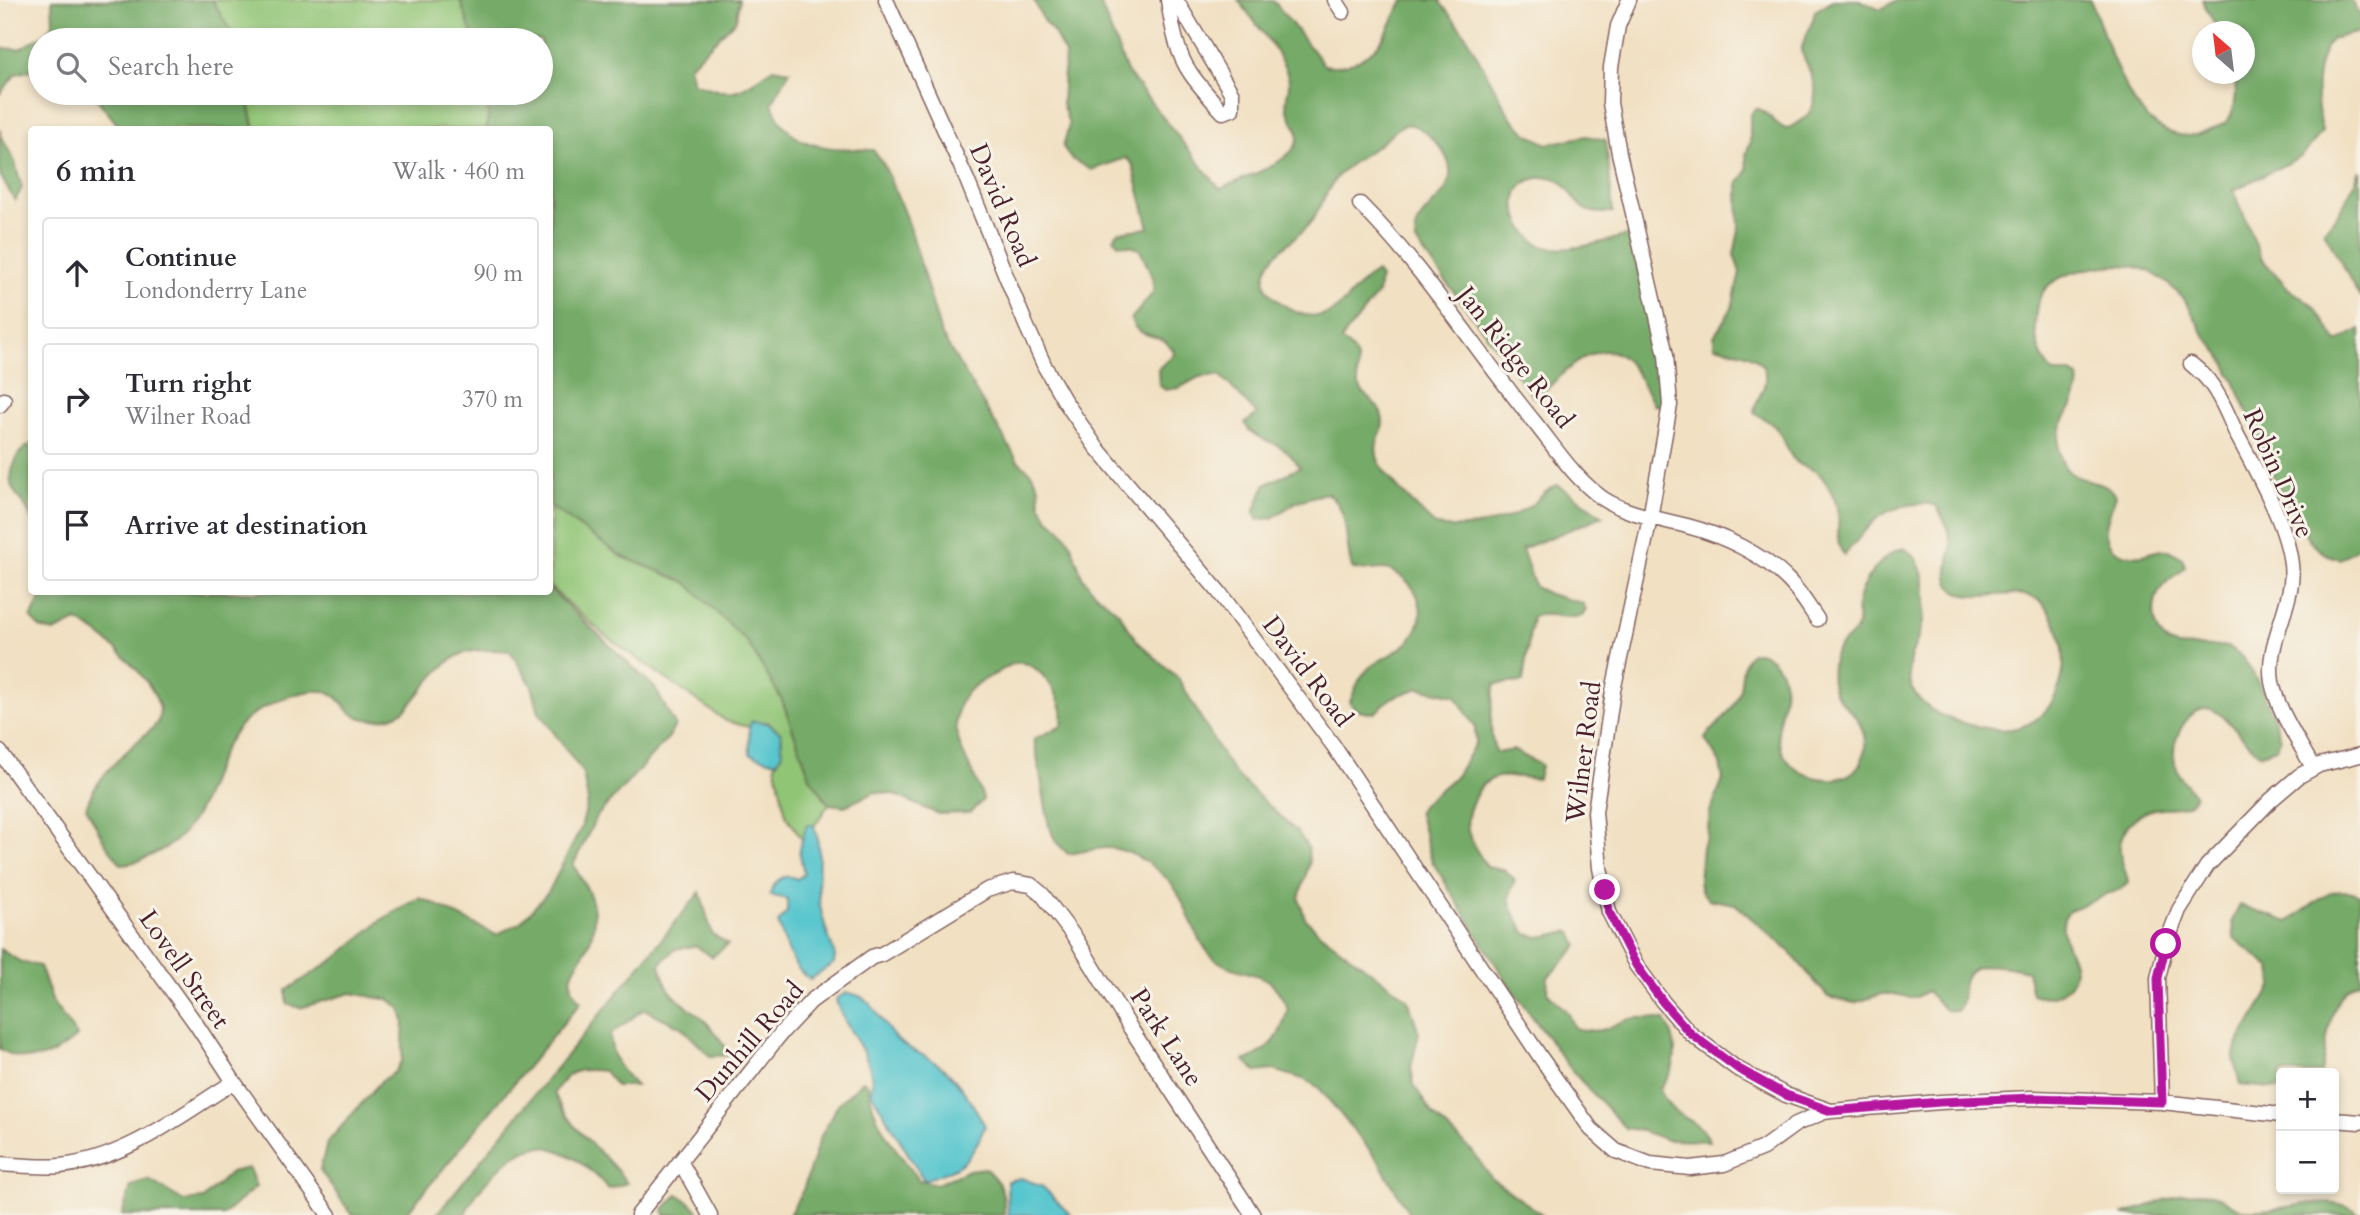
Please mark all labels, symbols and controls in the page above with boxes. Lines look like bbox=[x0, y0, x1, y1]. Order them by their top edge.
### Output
north arrow bbox=[2192, 21, 2255, 84]
search box bbox=[28, 28, 553, 105]
icon: search bbox=[52, 48, 90, 86]
text: Search here bbox=[108, 49, 234, 84]
street label: David Road bbox=[961, 138, 1044, 272]
text: 6 min bbox=[56, 151, 136, 192]
text: Walk · 460 m bbox=[392, 156, 525, 187]
text: Continue bbox=[125, 240, 237, 275]
icon: ahead bbox=[58, 254, 96, 292]
text: 90 m bbox=[474, 258, 523, 289]
text: Londonderry Lane bbox=[125, 275, 307, 306]
street label: Jan Ridge Road bbox=[1447, 276, 1582, 436]
text: Turn right bbox=[125, 366, 252, 401]
icon: right bbox=[58, 380, 96, 418]
text: 370 m bbox=[462, 384, 523, 415]
text: Wilner Road bbox=[125, 401, 251, 432]
street label: Robin Drive bbox=[2234, 403, 2323, 543]
icon: arrive bbox=[58, 506, 96, 544]
text: Arrive at destination bbox=[125, 508, 368, 543]
street label: David Road bbox=[1254, 609, 1361, 734]
street label: Wilner Road bbox=[1557, 679, 1610, 826]
route end bbox=[1589, 874, 1620, 905]
street label: Lovell Street bbox=[131, 903, 238, 1036]
route start bbox=[2150, 928, 2181, 959]
street label: Dunhill Road bbox=[687, 973, 812, 1109]
street label: Park Lane bbox=[1122, 981, 1211, 1093]
map controls bbox=[2276, 1068, 2339, 1194]
button: + bbox=[2276, 1068, 2339, 1131]
button: − bbox=[2276, 1131, 2339, 1194]

